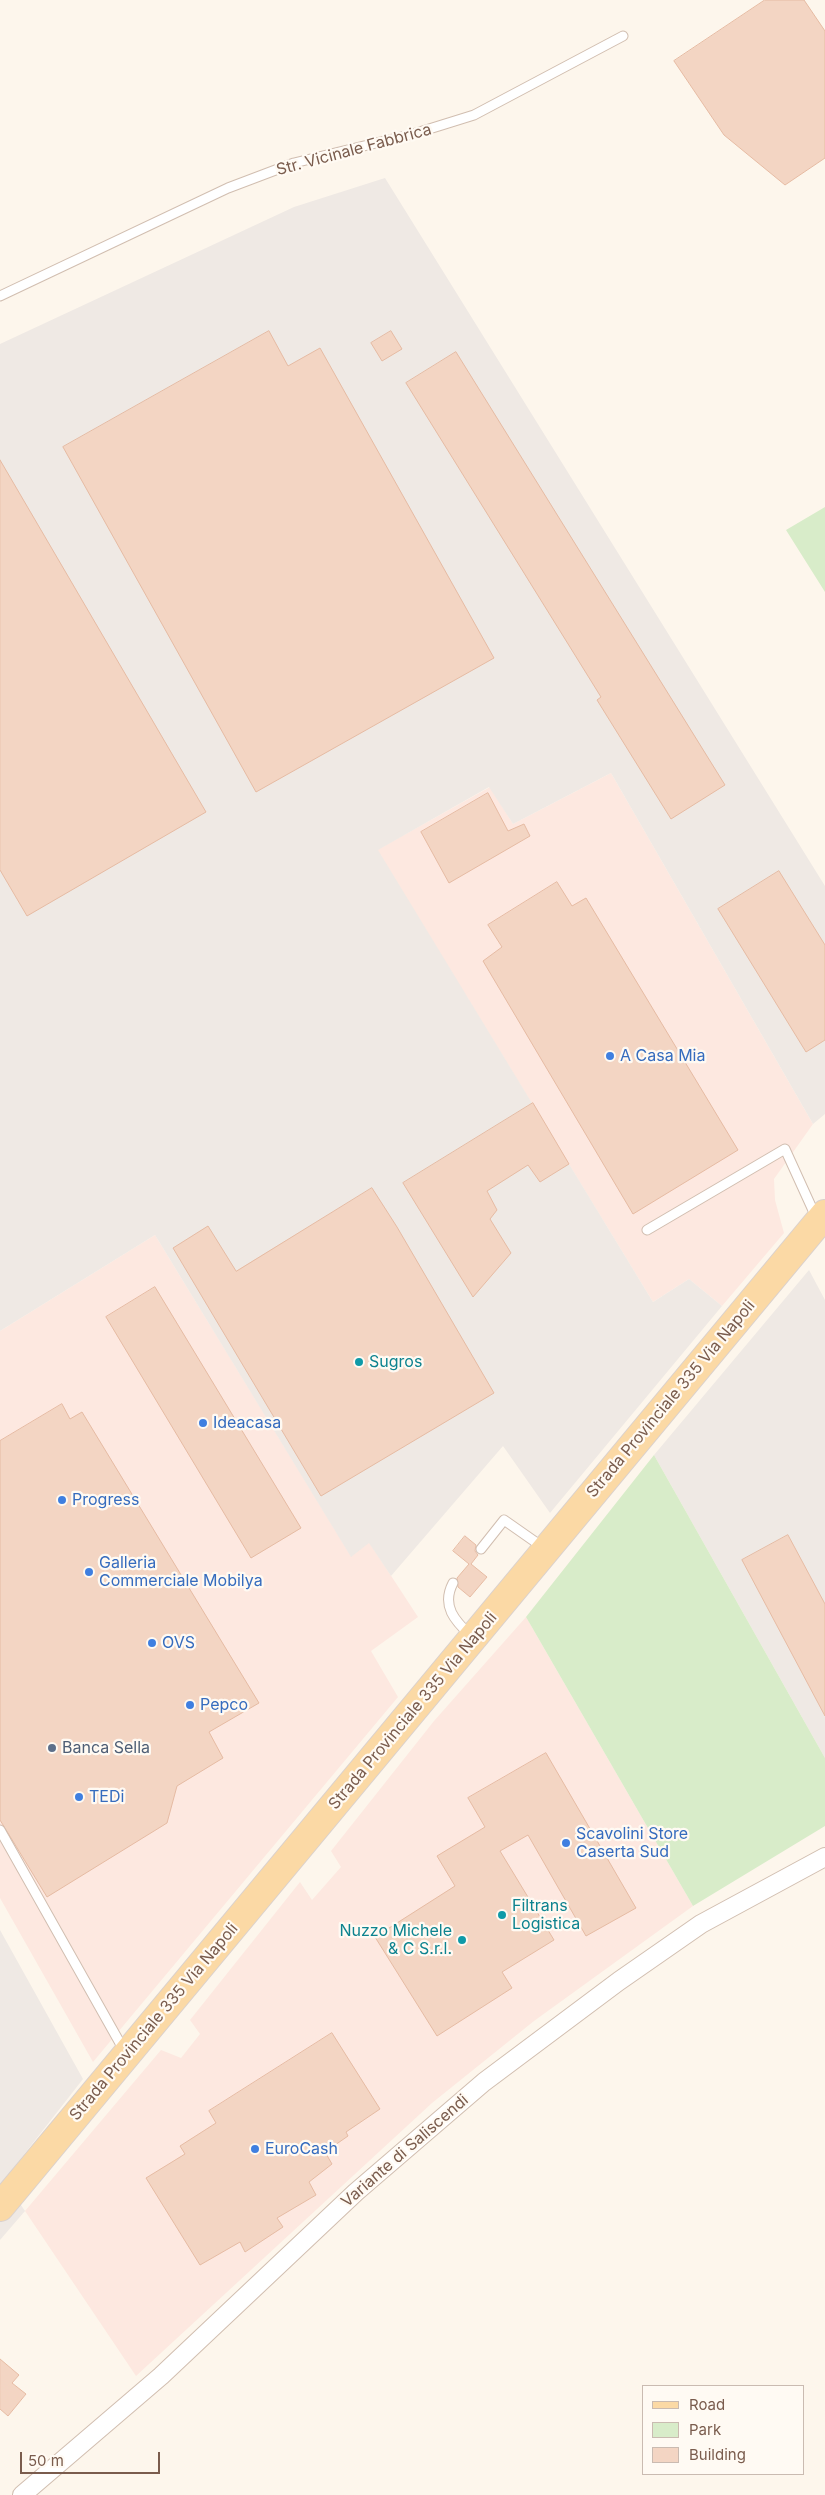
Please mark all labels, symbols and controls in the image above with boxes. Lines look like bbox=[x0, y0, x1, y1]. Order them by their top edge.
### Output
street label: Str. Vicinale Fabbrica bbox=[274, 120, 434, 180]
place label: A Casa Mia bbox=[620, 1046, 705, 1066]
marker: A Casa Mia bbox=[604, 1050, 616, 1062]
street label: Strada Provinciale 335 Via Napoli bbox=[583, 1296, 759, 1502]
place label: Sugros bbox=[369, 1352, 422, 1372]
marker: Sugros bbox=[353, 1356, 365, 1368]
place label: Ideacasa bbox=[213, 1413, 281, 1433]
marker: Ideacasa bbox=[197, 1417, 209, 1429]
place label: Progress bbox=[72, 1490, 139, 1510]
marker: Progress bbox=[56, 1494, 68, 1506]
place label: Galleria Commerciale Mobilya bbox=[99, 1553, 263, 1591]
marker: Galleria Commerciale Mobilya bbox=[83, 1566, 95, 1578]
street label: Strada Provinciale 335 Via Napoli bbox=[325, 1608, 501, 1814]
place label: OVS bbox=[162, 1633, 195, 1653]
marker: OVS bbox=[146, 1637, 158, 1649]
place label: Pepco bbox=[200, 1695, 248, 1715]
marker: Pepco bbox=[184, 1699, 196, 1711]
place label: Banca Sella bbox=[62, 1738, 150, 1758]
marker: Banca Sella bbox=[46, 1742, 58, 1754]
place label: TEDi bbox=[89, 1787, 124, 1807]
marker: TEDi bbox=[73, 1791, 85, 1803]
place label: Scavolini Store Caserta Sud bbox=[576, 1824, 688, 1862]
marker: Scavolini Store Caserta Sud bbox=[560, 1837, 572, 1849]
place label: Filtrans Logistica bbox=[512, 1896, 580, 1934]
marker: Filtrans Logistica bbox=[496, 1909, 508, 1921]
street label: Strada Provinciale 335 Via Napoli bbox=[66, 1919, 242, 2125]
place label: Nuzzo Michele & C S.r.l. bbox=[339, 1921, 452, 1959]
marker: Nuzzo Michele & C S.r.l. bbox=[456, 1934, 468, 1946]
street label: Variante di Saliscendi bbox=[338, 2091, 472, 2211]
place label: EuroCash bbox=[265, 2139, 338, 2159]
marker: EuroCash bbox=[249, 2143, 261, 2155]
legend bbox=[642, 2385, 805, 2475]
text: Road bbox=[689, 2395, 725, 2414]
text: Park bbox=[689, 2420, 721, 2439]
scale bar bbox=[22, 2442, 162, 2474]
text: Building bbox=[689, 2445, 746, 2464]
text: 50 m bbox=[28, 2451, 64, 2470]

